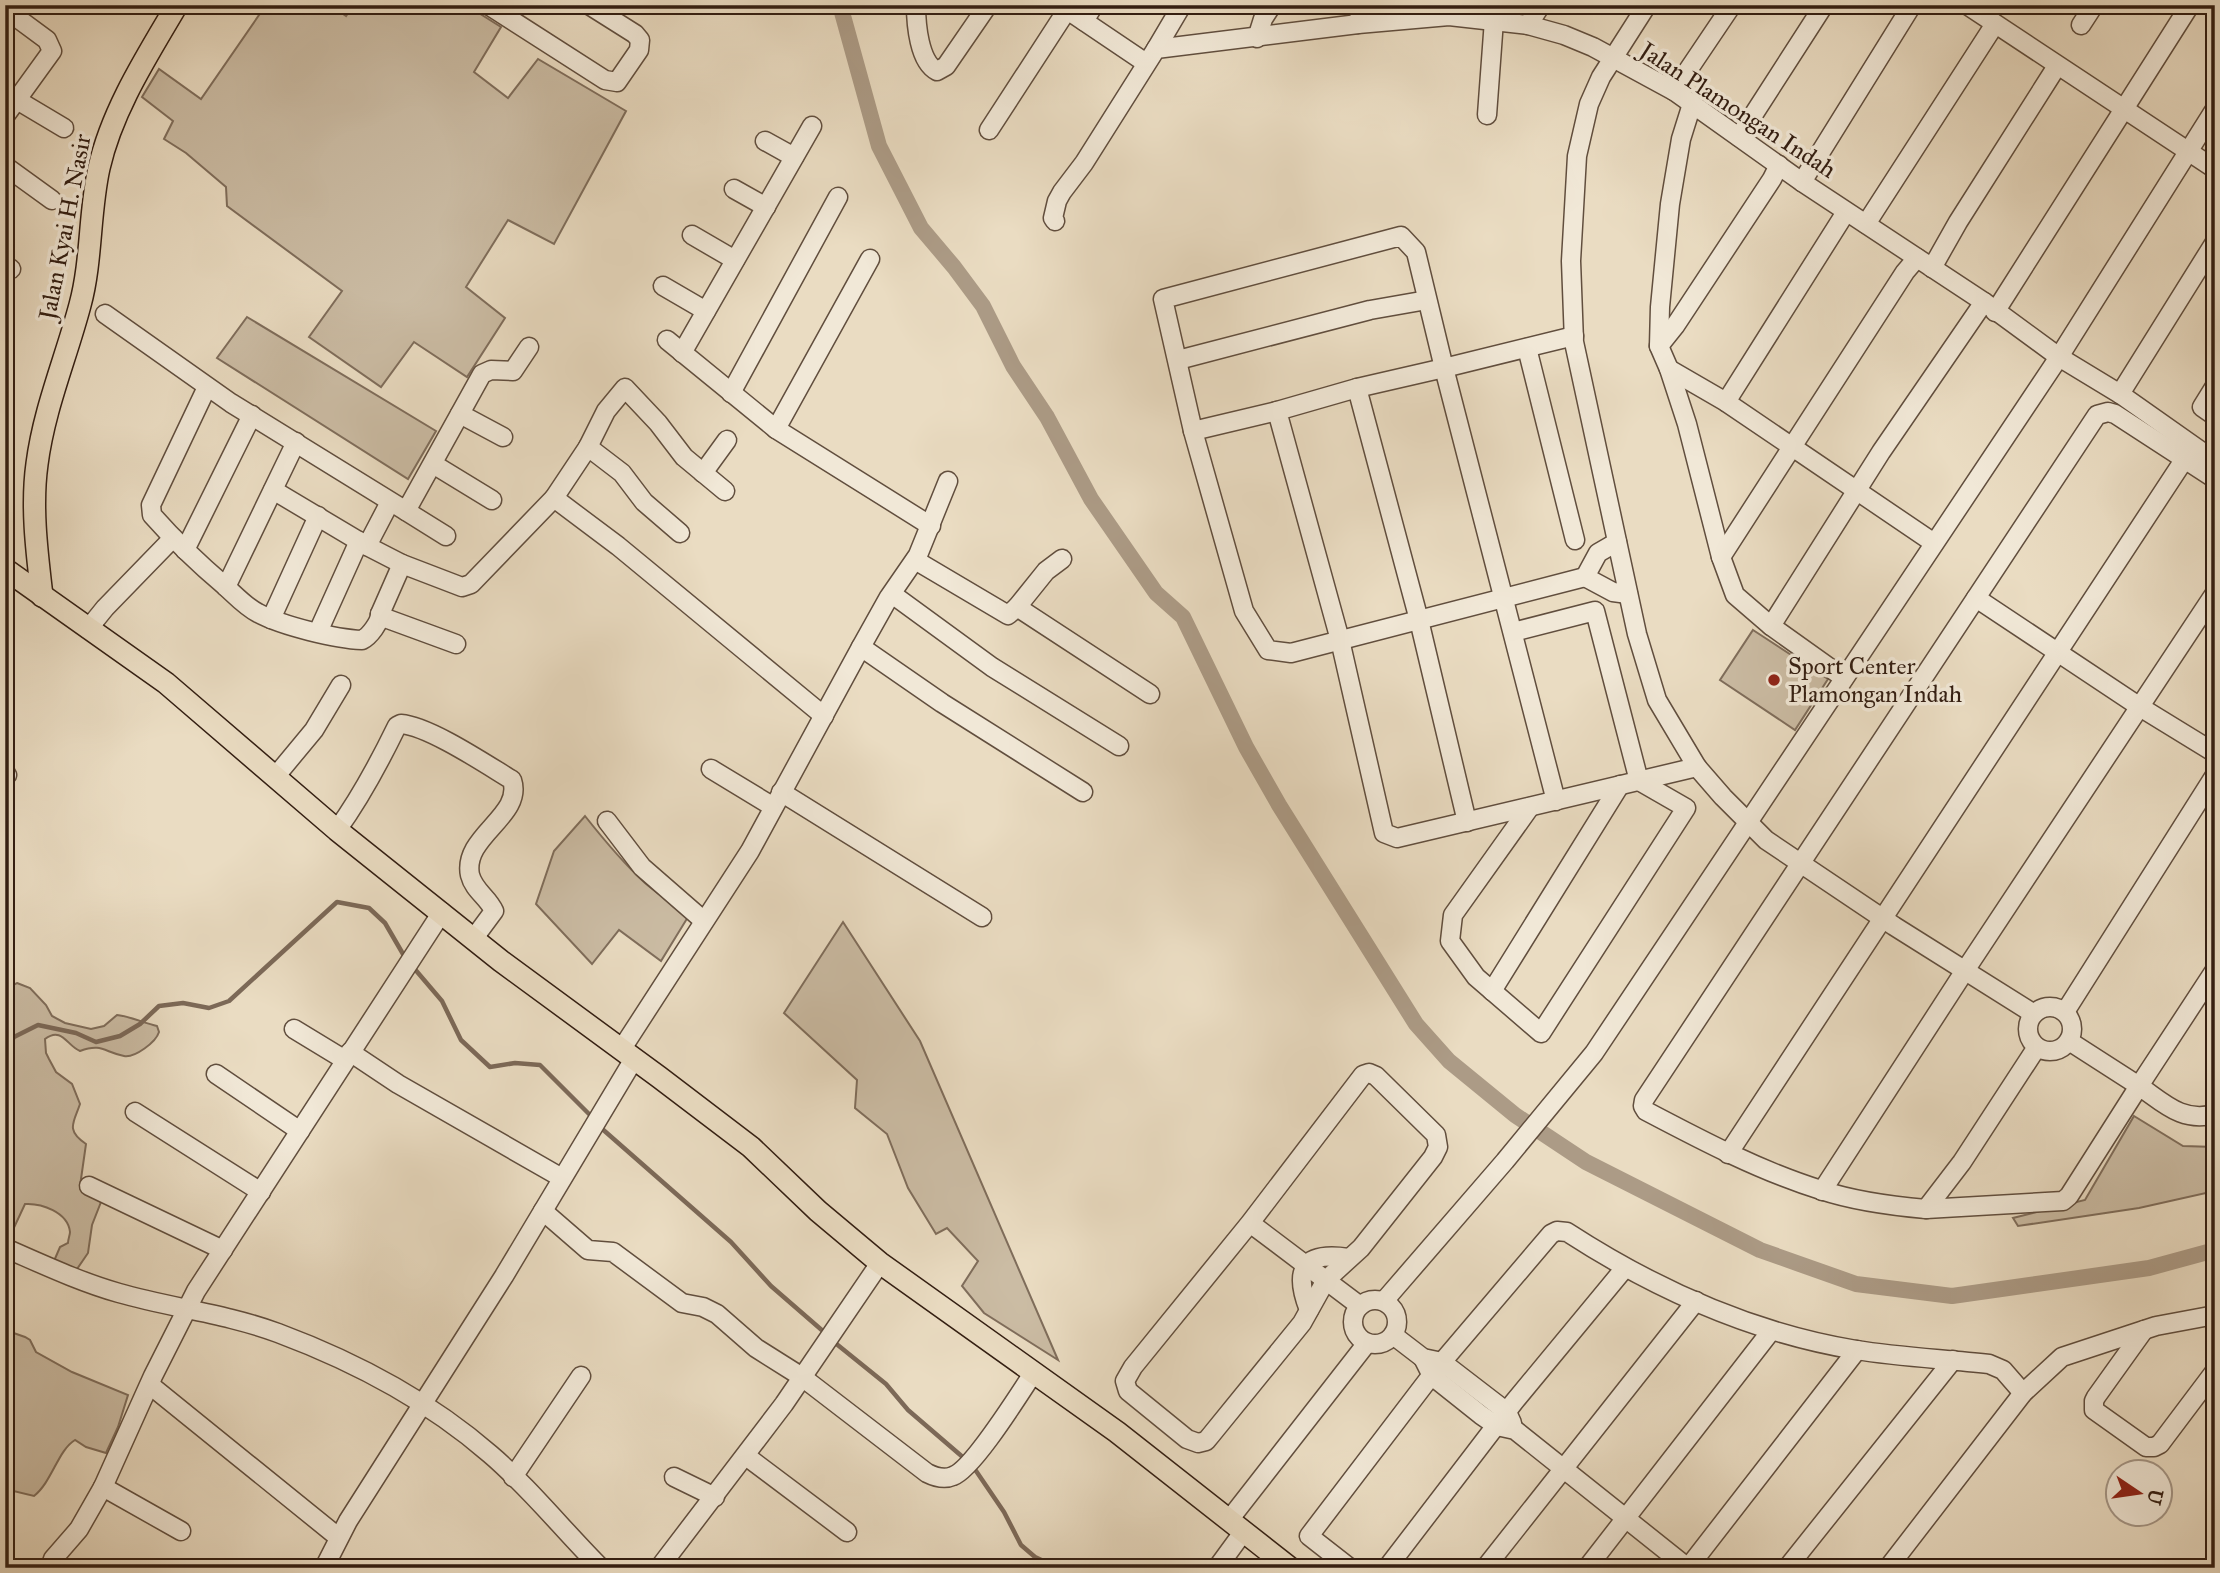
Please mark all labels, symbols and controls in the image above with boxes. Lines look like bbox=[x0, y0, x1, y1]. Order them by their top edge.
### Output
street label: Jalan Plamongan Indah bbox=[1632, 34, 1842, 185]
street label: Jalan Kyai H. Nasir bbox=[32, 132, 98, 325]
place label: Sport Center Plamongan Indah bbox=[1788, 651, 1962, 709]
marker: Sport Center Plamongan Indah bbox=[1766, 672, 1782, 688]
north arrow bbox=[2104, 1458, 2174, 1528]
text: U bbox=[2142, 1487, 2168, 1508]

